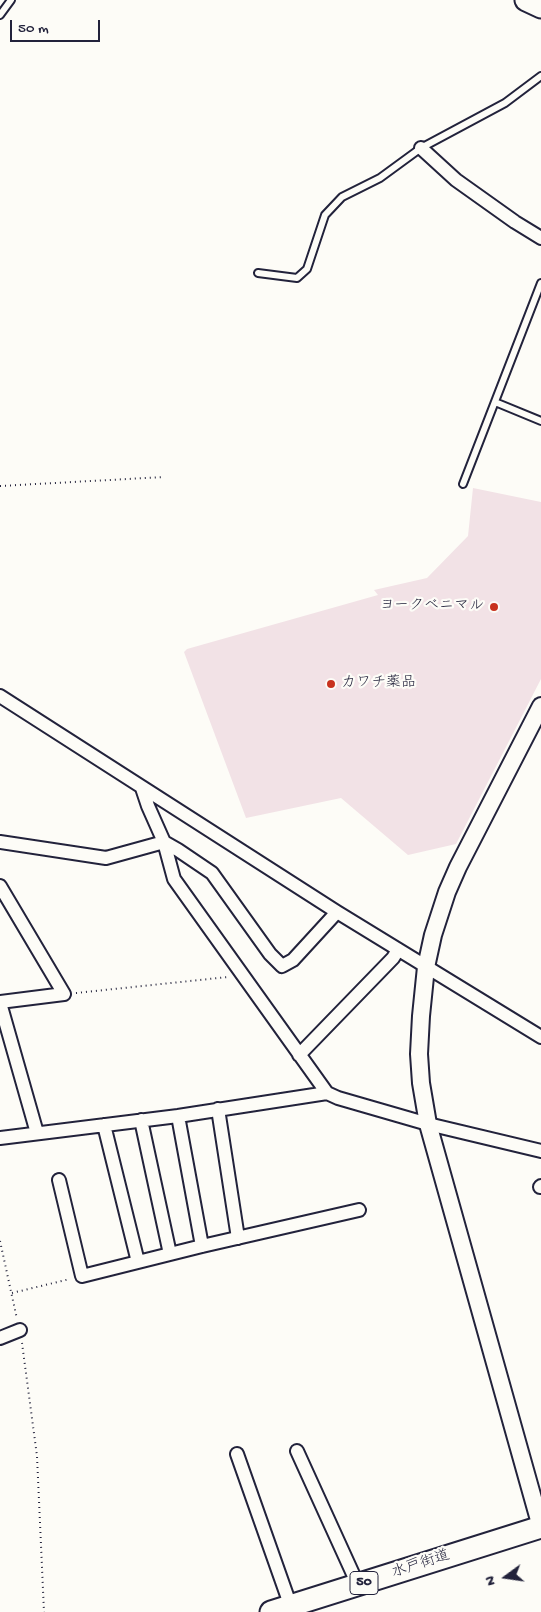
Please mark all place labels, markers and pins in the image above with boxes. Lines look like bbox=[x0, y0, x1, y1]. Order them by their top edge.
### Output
place label: ヨークベニマル bbox=[380, 598, 484, 616]
marker: ヨークベニマル bbox=[488, 601, 500, 613]
place label: カワチ薬品 bbox=[341, 675, 416, 693]
marker: カワチ薬品 bbox=[325, 678, 337, 690]

